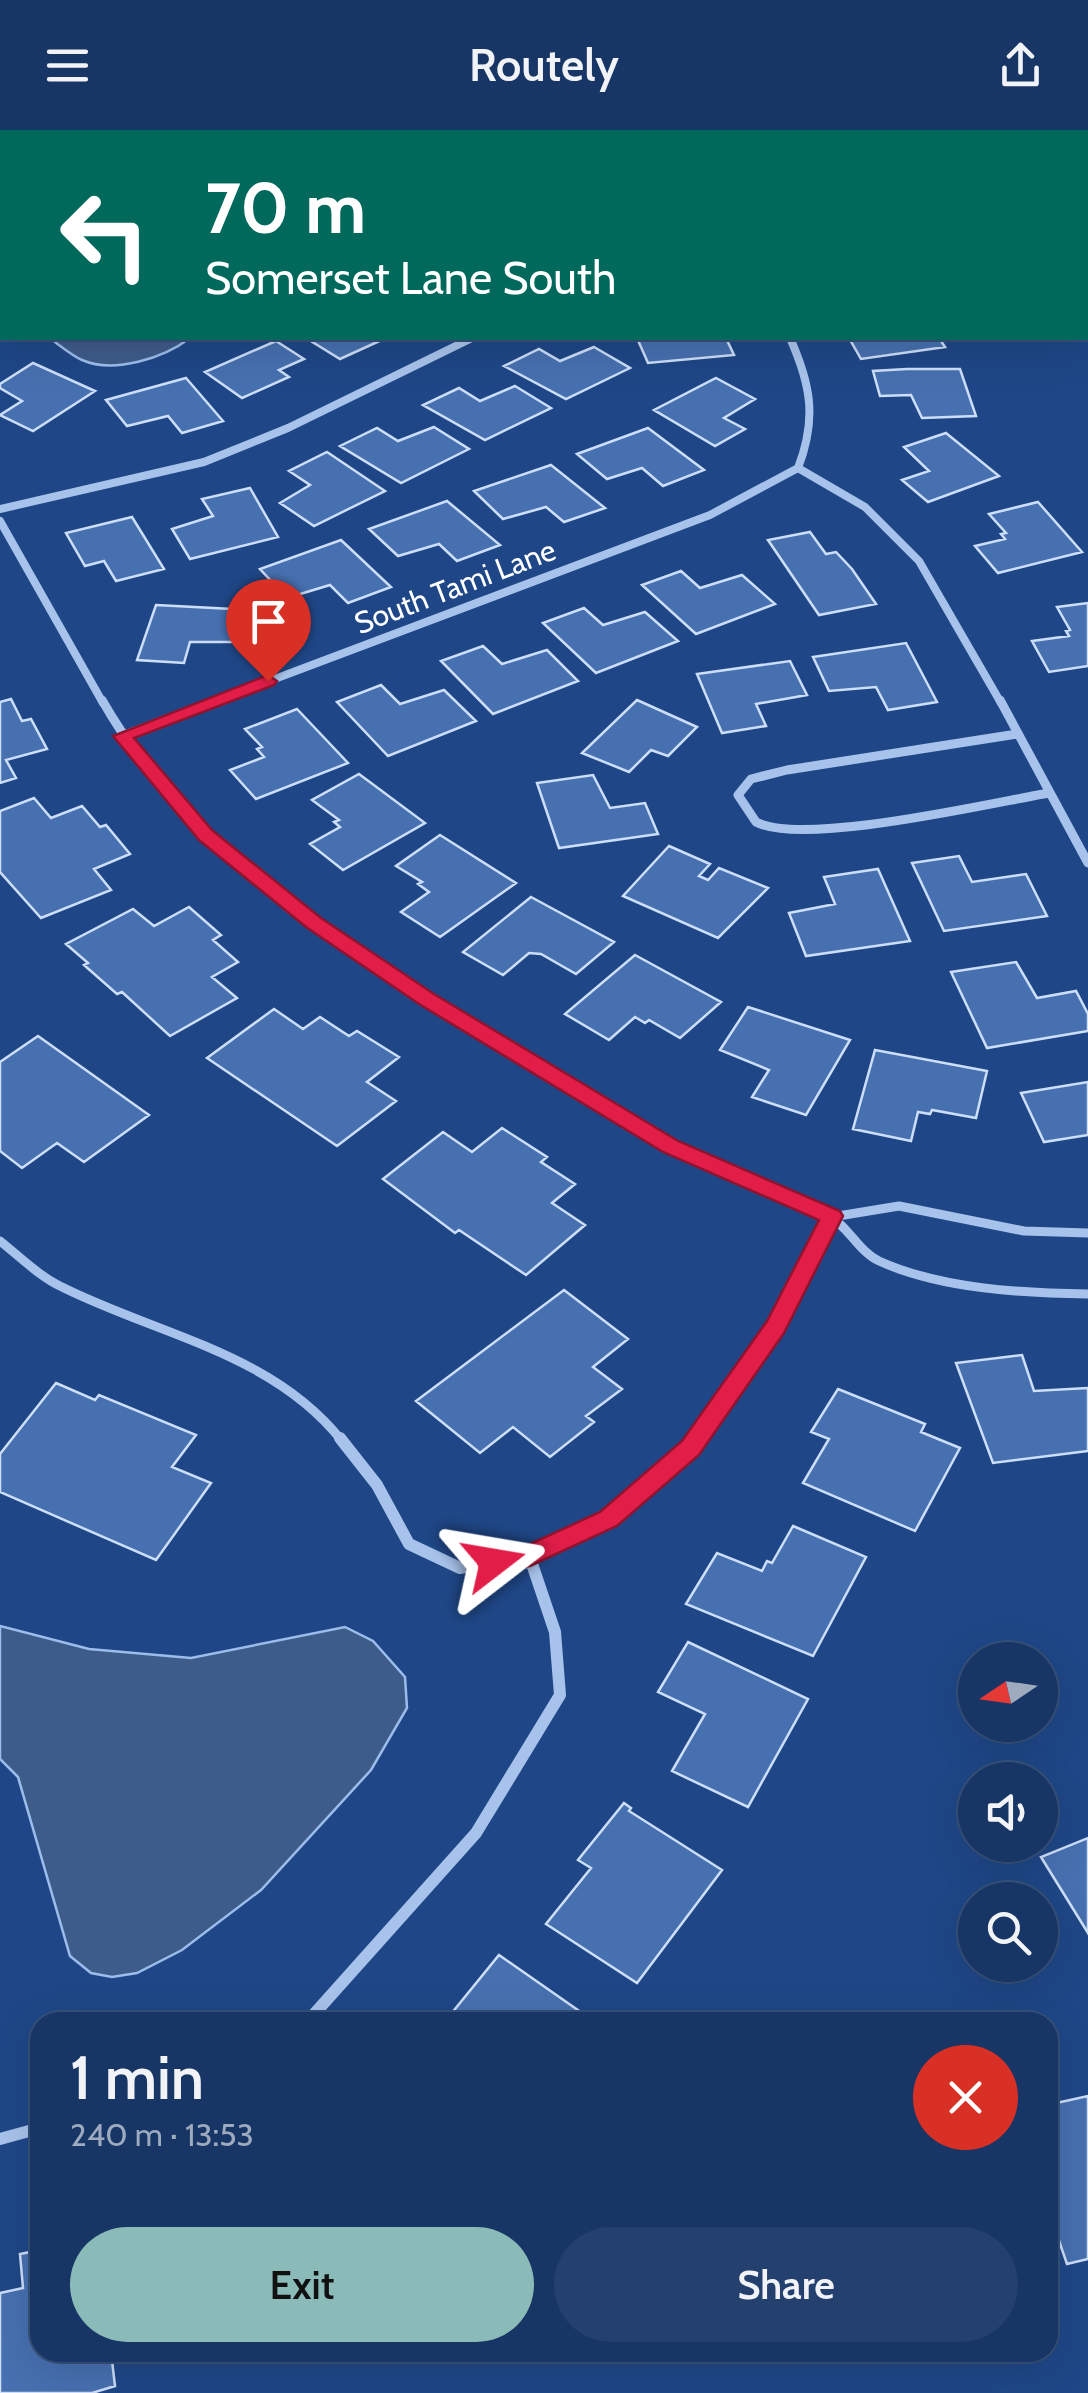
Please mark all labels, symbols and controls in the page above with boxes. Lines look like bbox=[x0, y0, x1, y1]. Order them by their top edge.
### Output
icon: menu bbox=[40, 38, 95, 93]
text: Routely bbox=[469, 38, 619, 92]
icon: share bbox=[993, 38, 1048, 93]
text: 70 m bbox=[205, 165, 366, 251]
icon: left bbox=[40, 170, 170, 300]
text: Somerset Lane South bbox=[205, 251, 616, 305]
street label: South Tami Lane bbox=[349, 531, 561, 642]
pin bbox=[226, 579, 311, 682]
icon: arrive bbox=[241, 594, 296, 649]
position arrow bbox=[442, 1510, 546, 1614]
north arrow bbox=[958, 1642, 1058, 1742]
map controls bbox=[958, 1642, 1058, 1982]
button: sound bbox=[958, 1762, 1058, 1862]
button: search bbox=[958, 1882, 1058, 1982]
text: 1 min bbox=[70, 2041, 204, 2114]
button: close bbox=[913, 2045, 1018, 2150]
text: 240 m · 13:53 bbox=[70, 2115, 254, 2154]
button: Exit bbox=[70, 2227, 534, 2342]
button: Share bbox=[554, 2227, 1018, 2342]

